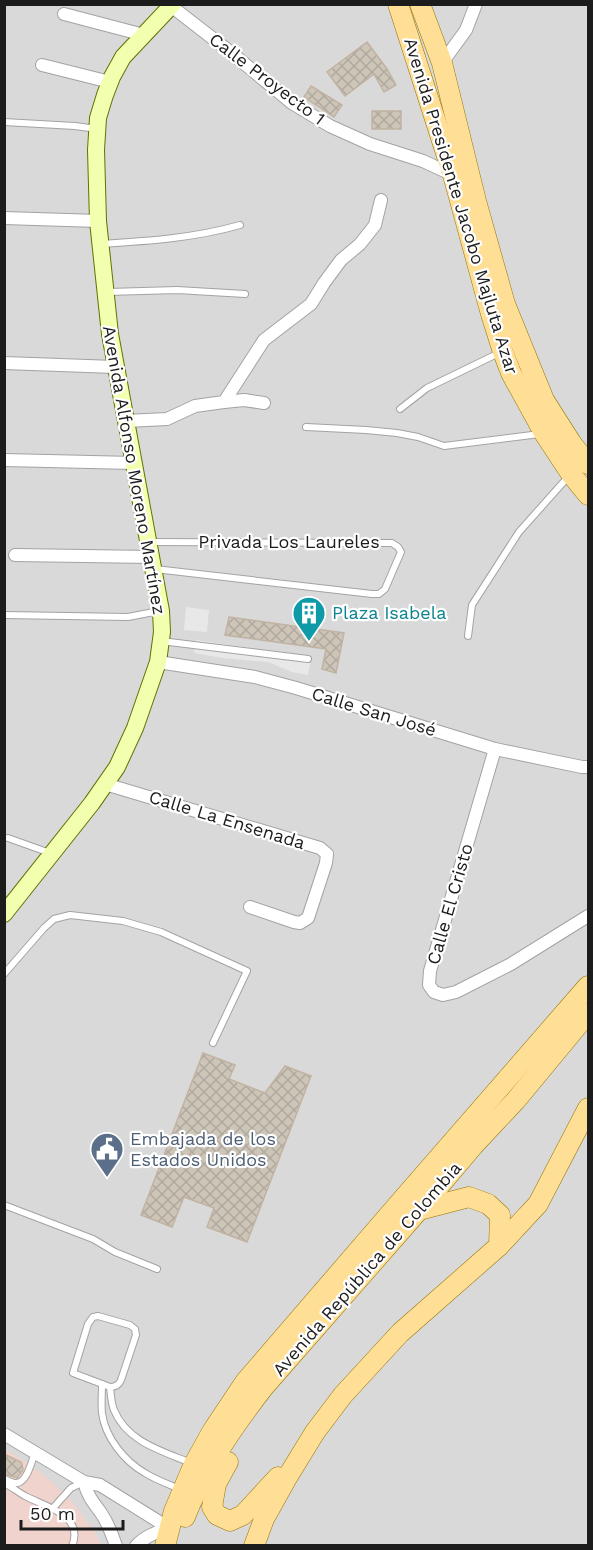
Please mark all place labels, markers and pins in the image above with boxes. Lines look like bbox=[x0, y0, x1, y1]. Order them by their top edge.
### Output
building icon: Plaza Isabela bbox=[291, 595, 327, 642]
place label: Plaza Isabela bbox=[332, 602, 446, 623]
place label: Embajada de los Estados Unidos bbox=[130, 1128, 276, 1170]
public building icon: Embajada de los Estados Unidos bbox=[89, 1131, 125, 1178]

